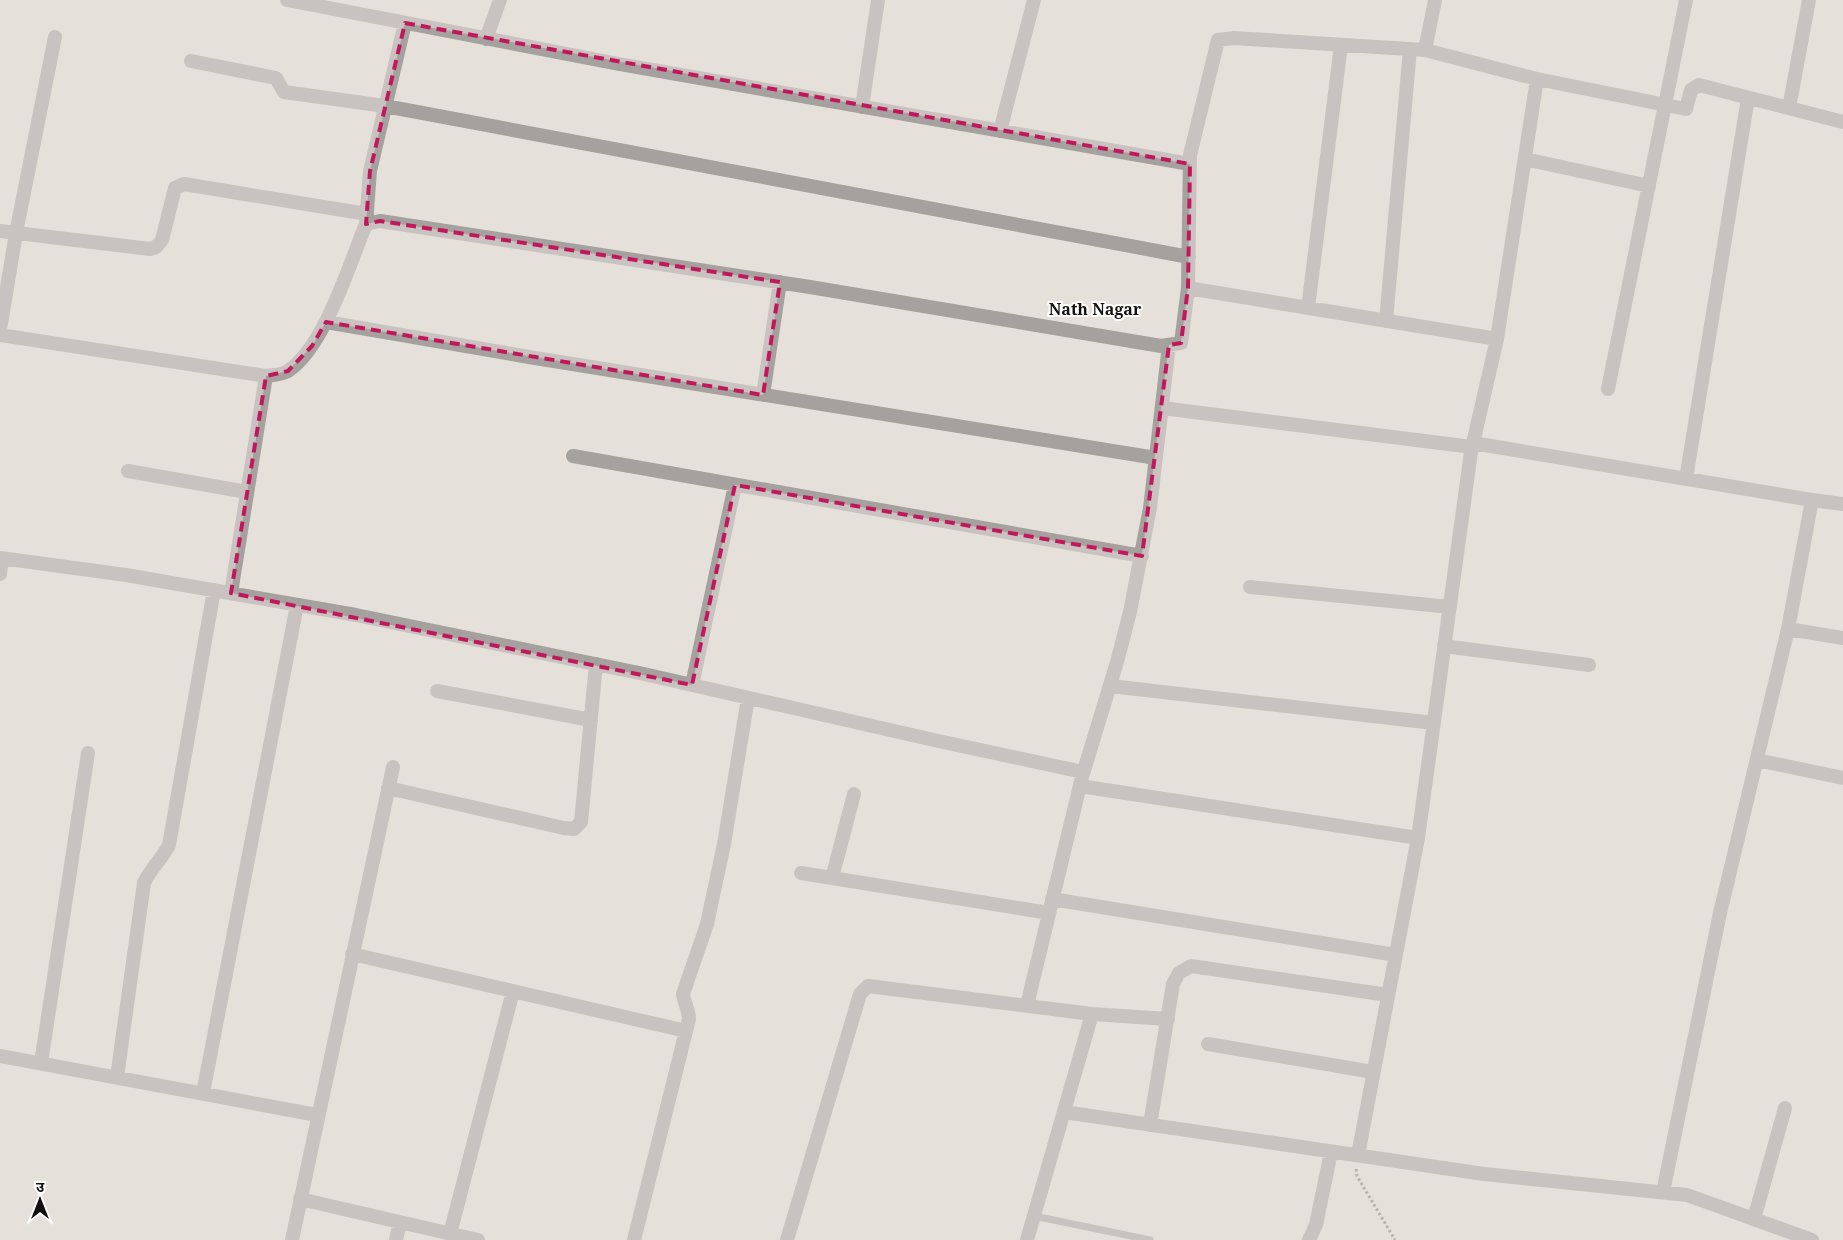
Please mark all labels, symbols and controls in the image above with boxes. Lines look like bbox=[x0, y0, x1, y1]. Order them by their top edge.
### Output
district label: Nath Nagar bbox=[1049, 298, 1142, 320]
north arrow bbox=[15, 1175, 65, 1225]
text: उ bbox=[36, 1177, 45, 1196]

